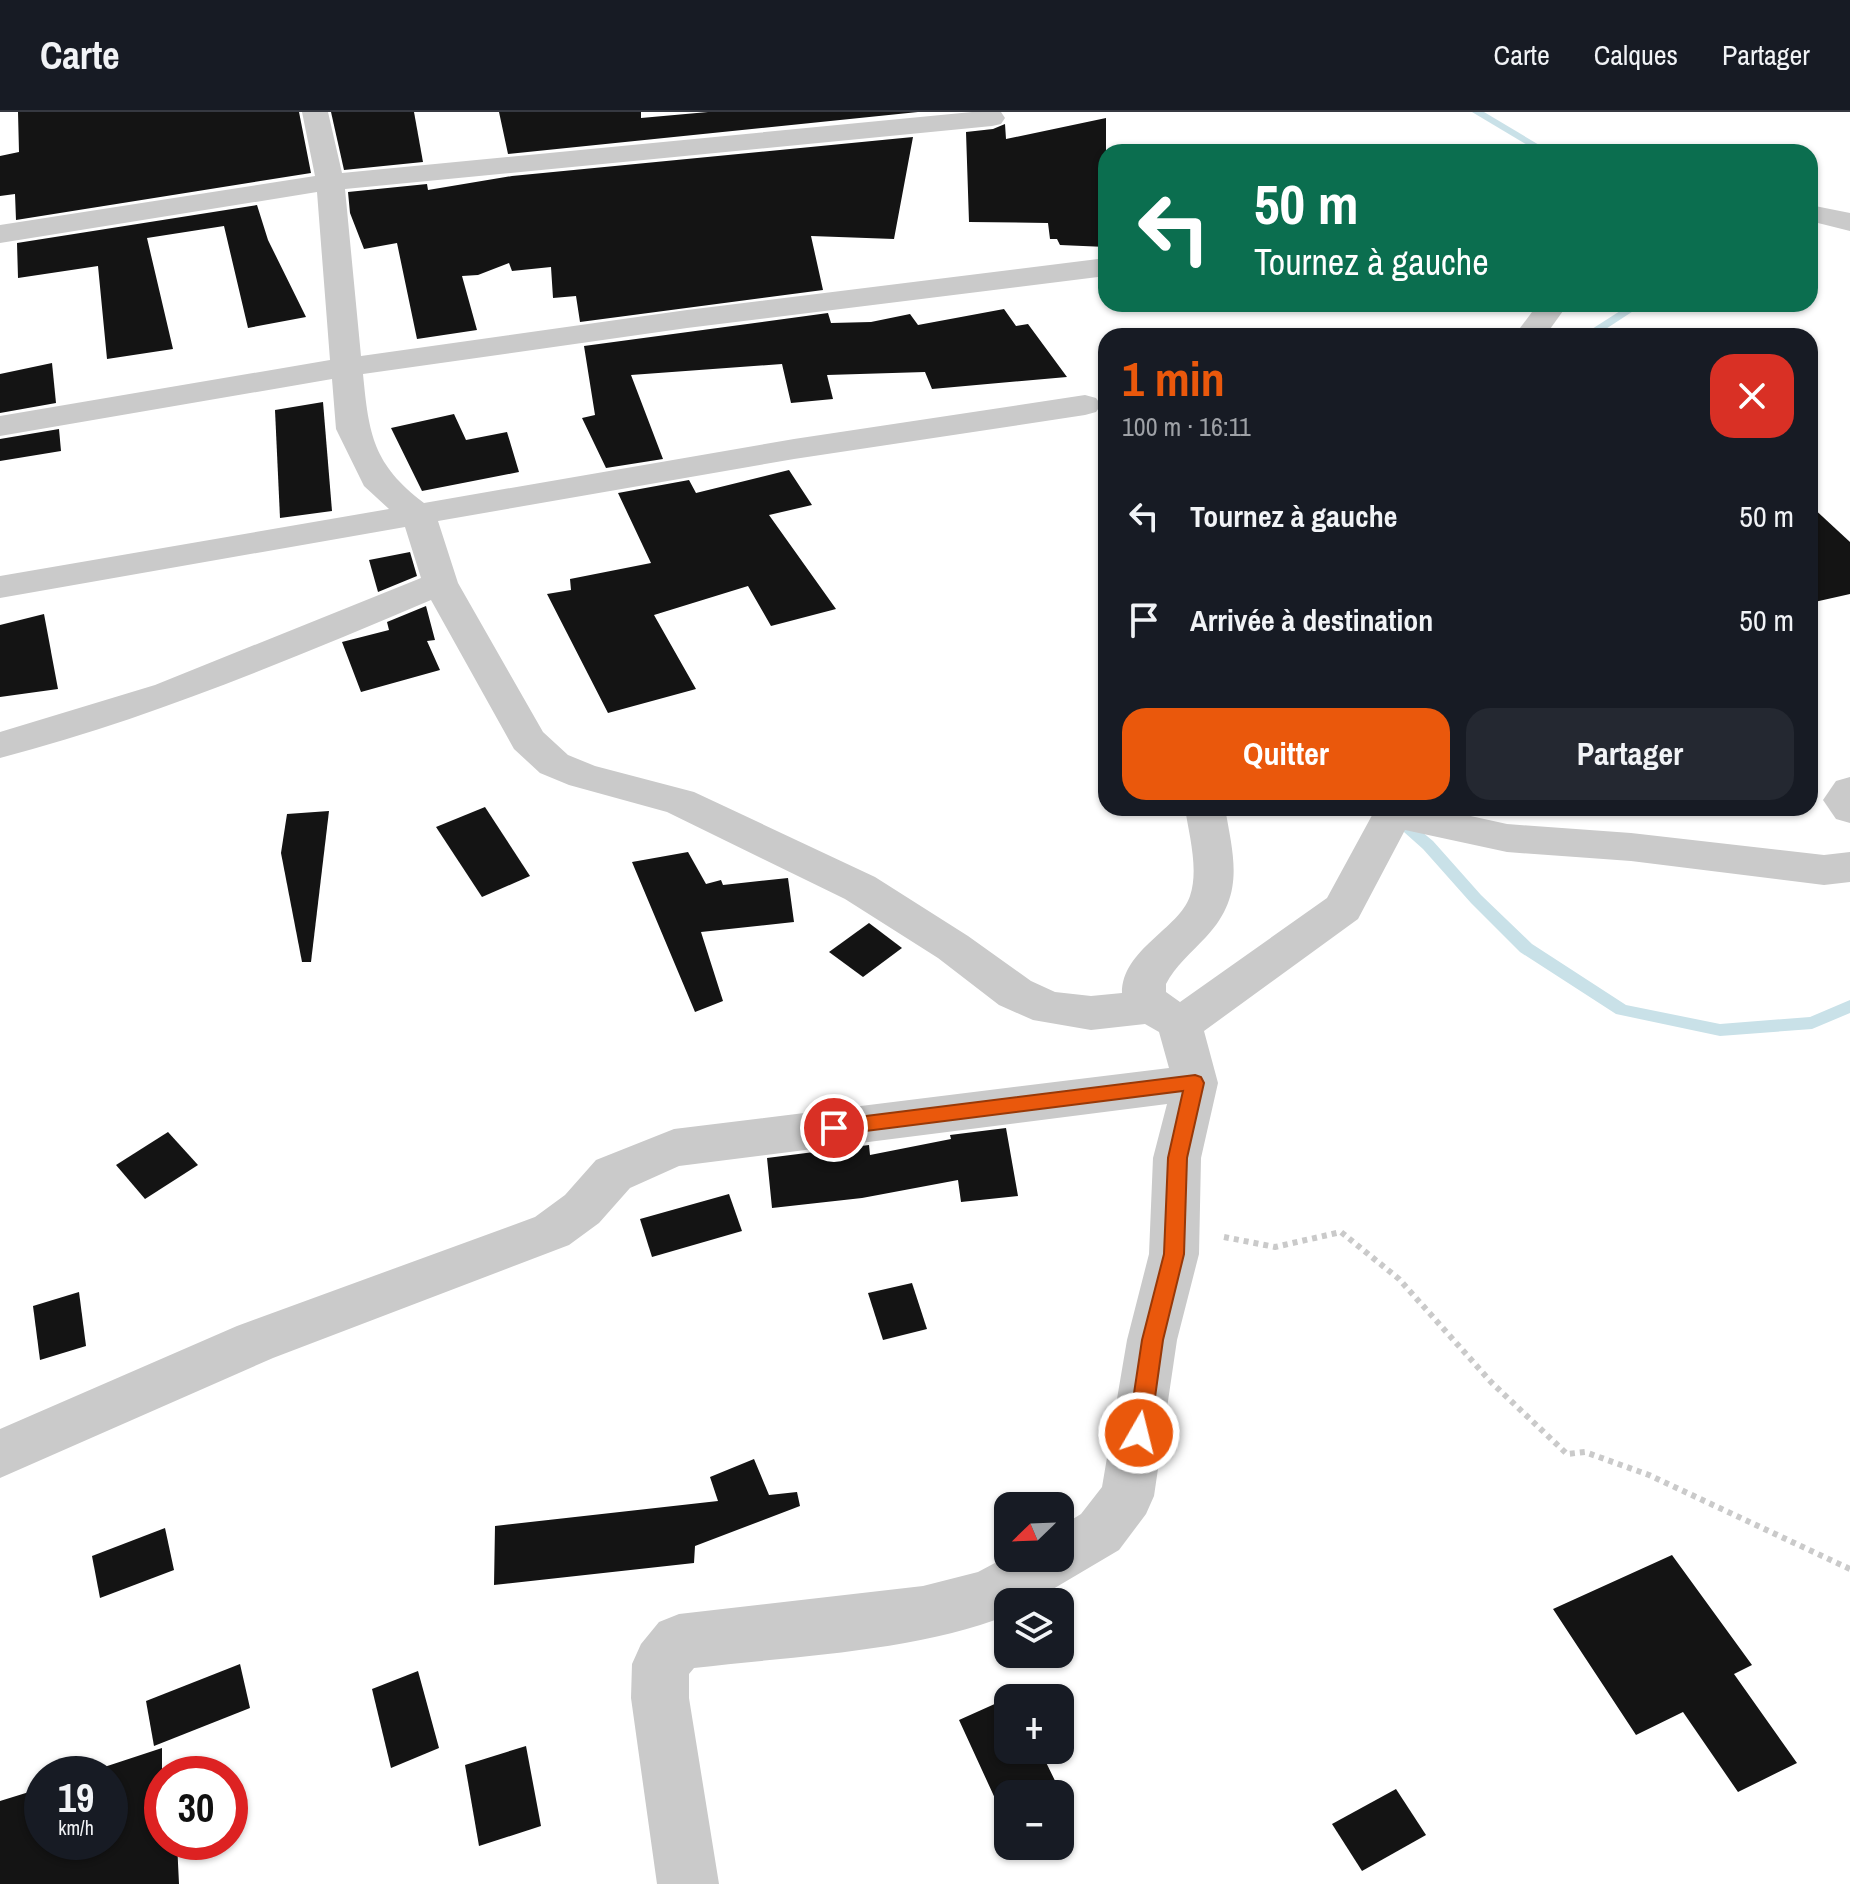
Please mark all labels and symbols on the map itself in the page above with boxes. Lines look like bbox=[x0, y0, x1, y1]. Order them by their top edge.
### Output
pin bbox=[800, 1094, 868, 1162]
position arrow bbox=[1097, 1391, 1181, 1475]
north arrow bbox=[994, 1492, 1074, 1572]
speed limit sign: 30 bbox=[144, 1756, 248, 1860]

